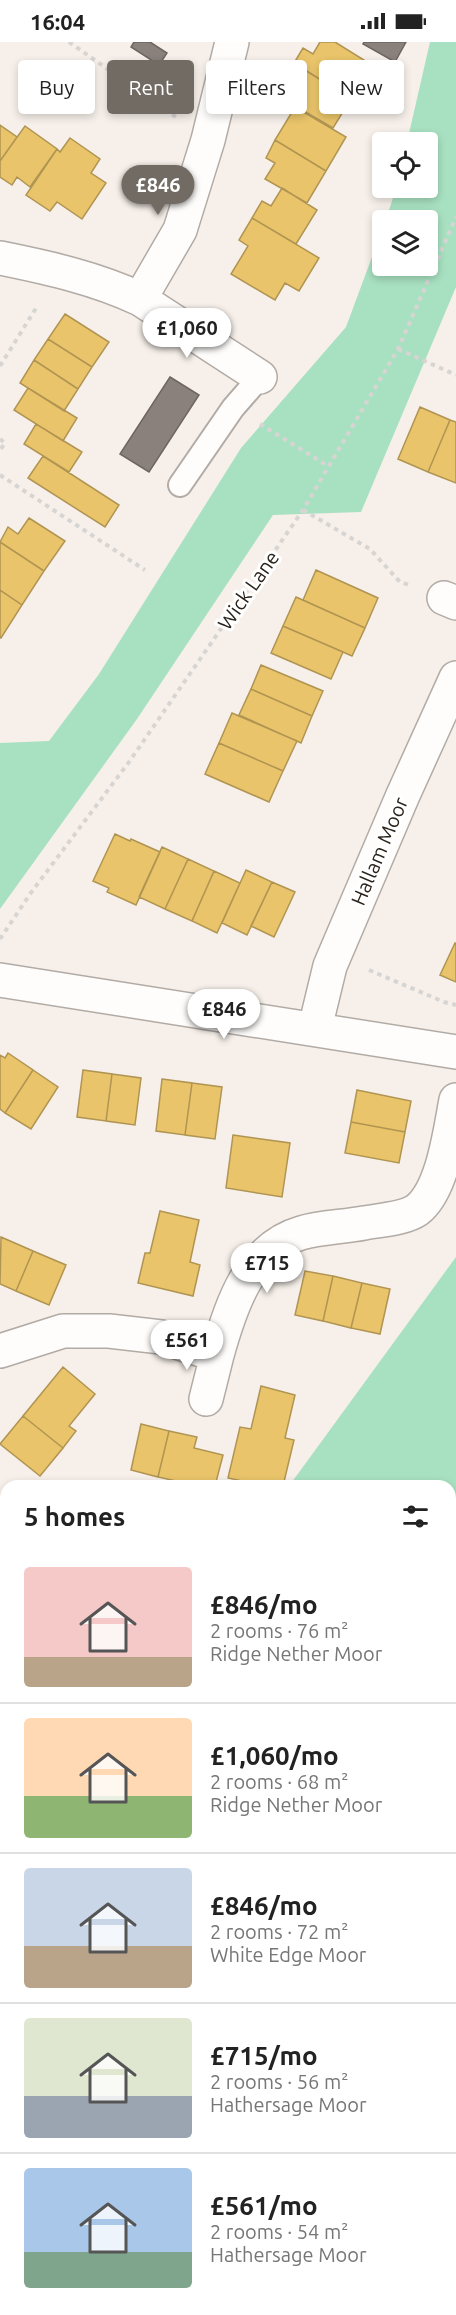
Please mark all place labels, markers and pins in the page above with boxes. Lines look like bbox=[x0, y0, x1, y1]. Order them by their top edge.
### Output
pin: £846 bbox=[122, 165, 194, 216]
pin: £1,060 bbox=[138, 308, 236, 359]
pin: £846 bbox=[188, 989, 260, 1040]
pin: £715 bbox=[231, 1243, 303, 1294]
pin: £561 bbox=[151, 1320, 223, 1371]

